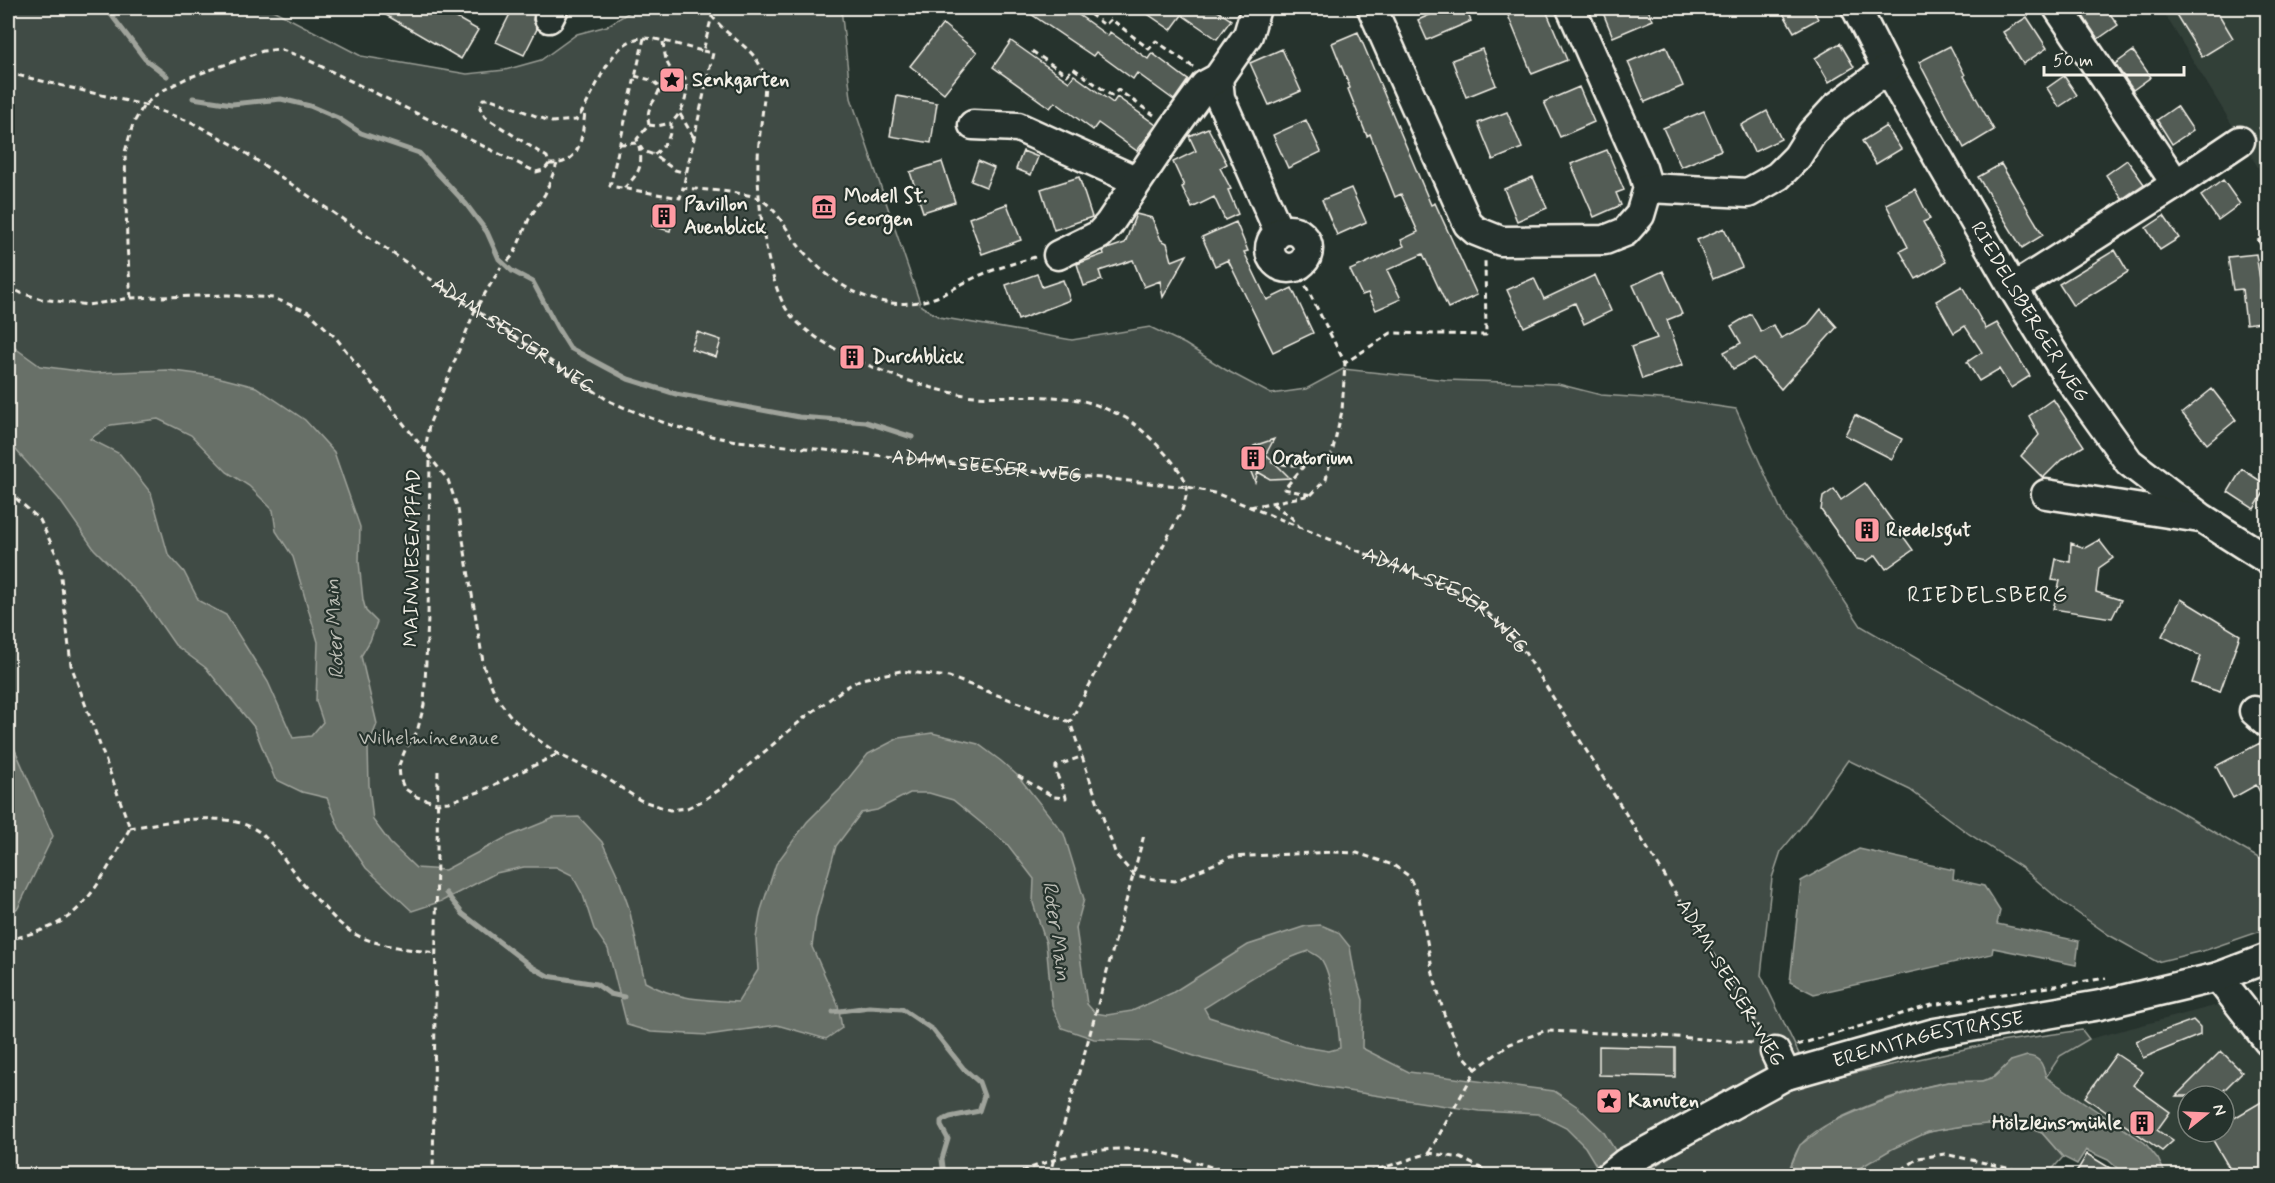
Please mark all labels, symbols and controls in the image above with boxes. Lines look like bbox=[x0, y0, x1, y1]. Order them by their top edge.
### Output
scale bar bbox=[2044, 39, 2184, 77]
text: 50 m bbox=[2053, 49, 2093, 73]
place icon: Senkgarten bbox=[657, 65, 687, 95]
place label: Senkgarten bbox=[692, 67, 789, 94]
place label: Modell St. Georgen bbox=[844, 183, 927, 235]
place label: Pavillon Auenblick bbox=[684, 191, 767, 241]
museum icon: Modell St. Georgen bbox=[809, 192, 839, 222]
building icon: Pavillon Auenblick bbox=[649, 201, 679, 231]
street label: RIEDELSBERGER WEG bbox=[1964, 216, 2095, 408]
street label: ADAM-SEESER-WEG bbox=[426, 270, 599, 400]
building icon: Durchblick bbox=[837, 342, 867, 372]
place label: Durchblick bbox=[872, 344, 965, 371]
street label: ADAM-SEESER-WEG bbox=[890, 443, 1083, 490]
building icon: Oratorium bbox=[1238, 443, 1268, 473]
place label: Oratorium bbox=[1272, 445, 1353, 472]
street label: MAINWIESENPFAD bbox=[398, 469, 428, 647]
building icon: Riedelsgut bbox=[1852, 515, 1882, 545]
place label: Riedelsgut bbox=[1886, 517, 1972, 546]
street label: ADAM-SEESER-WEG bbox=[1359, 541, 1534, 660]
water label: Roter Main bbox=[318, 578, 352, 680]
district label: RIEDELSBERG bbox=[1907, 582, 2069, 610]
park label: Wilhelminenaue bbox=[359, 725, 499, 752]
water label: Roter Main bbox=[1035, 879, 1077, 983]
street label: ADAM-SEESER-WEG bbox=[1669, 894, 1791, 1072]
street label: EREMITAGESTRASSE bbox=[1830, 1005, 2026, 1075]
north arrow bbox=[2176, 1084, 2236, 1144]
place icon: Kanuten bbox=[1594, 1086, 1624, 1116]
place label: Kanuten bbox=[1628, 1088, 1699, 1115]
text: N bbox=[2207, 1102, 2230, 1118]
building icon: Hölzleinsmühle bbox=[2127, 1108, 2157, 1138]
place label: Hölzleinsmühle bbox=[1992, 1110, 2122, 1137]

